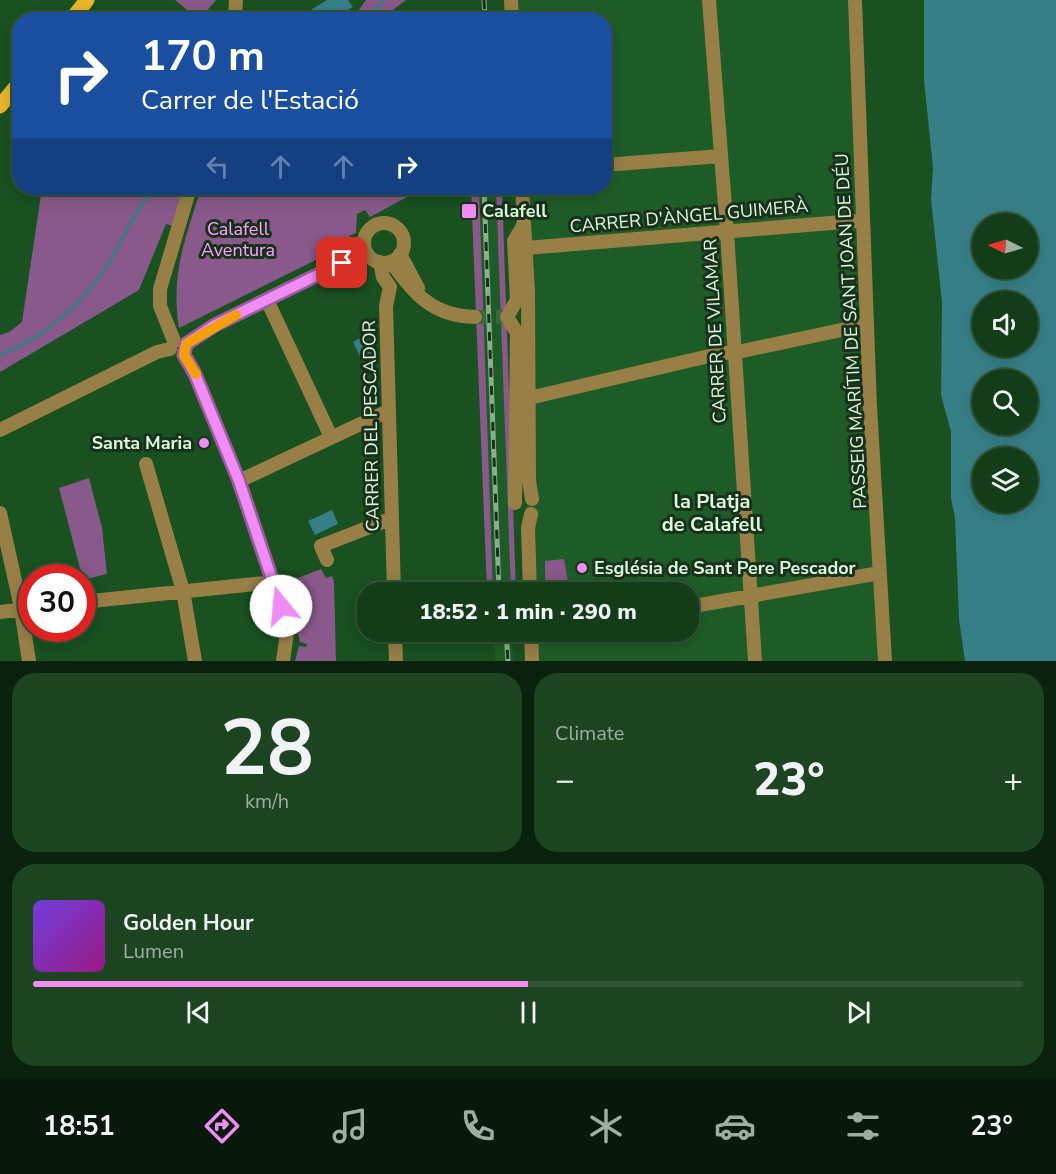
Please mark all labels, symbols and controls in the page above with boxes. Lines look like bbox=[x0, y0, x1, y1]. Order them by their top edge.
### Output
text: 170 m bbox=[141, 28, 265, 85]
icon: right bbox=[42, 36, 120, 114]
text: Carrer de l'Estació bbox=[141, 82, 359, 119]
icon: left bbox=[201, 150, 234, 183]
icon: ahead bbox=[264, 150, 297, 183]
icon: ahead bbox=[327, 150, 360, 183]
icon: right bbox=[390, 150, 423, 183]
street label: PASSEIG MARÍTIM DE SANT JOAN DE DÉU bbox=[830, 153, 872, 509]
street label: CARRER D'ÀNGEL GUIMERÀ bbox=[569, 194, 809, 238]
place label: Calafell bbox=[482, 199, 547, 223]
marker: Calafell bbox=[460, 202, 478, 220]
north arrow bbox=[972, 213, 1038, 279]
map controls bbox=[972, 213, 1038, 513]
park label: Calafell Aventura bbox=[201, 217, 275, 262]
pin bbox=[316, 237, 367, 288]
street label: CARRER DE VILAMAR bbox=[698, 238, 732, 424]
icon: arrive bbox=[325, 246, 358, 279]
button: sound bbox=[972, 291, 1038, 357]
street label: CARRER DEL PESCADOR bbox=[357, 320, 385, 532]
button: search bbox=[972, 369, 1038, 435]
place label: Santa Maria bbox=[92, 431, 192, 455]
marker: Santa Maria bbox=[197, 436, 211, 450]
button: layers bbox=[972, 447, 1038, 513]
district label: la Platja de Calafell bbox=[662, 488, 763, 538]
place label: Església de Sant Pere Pescador bbox=[594, 556, 856, 580]
marker: Església de Sant Pere Pescador bbox=[575, 561, 589, 575]
speed limit sign: 30 bbox=[18, 564, 96, 642]
position arrow bbox=[249, 574, 313, 638]
text: 18:52 · 1 min · 290 m bbox=[419, 597, 637, 627]
text: 28 bbox=[220, 695, 314, 802]
text: Climate bbox=[555, 720, 624, 747]
text: 23° bbox=[753, 750, 825, 811]
text: − bbox=[555, 758, 575, 803]
text: + bbox=[1003, 758, 1023, 803]
text: km/h bbox=[245, 788, 289, 815]
text: Golden Hour bbox=[123, 908, 254, 938]
text: Lumen bbox=[123, 938, 184, 965]
icon: previous bbox=[182, 996, 215, 1029]
icon: pause bbox=[512, 996, 545, 1029]
icon: next bbox=[842, 996, 875, 1029]
icon: directions bbox=[201, 1105, 243, 1147]
icon: music bbox=[329, 1105, 371, 1147]
icon: phone bbox=[457, 1105, 499, 1147]
icon: climate bbox=[585, 1105, 627, 1147]
icon: car bbox=[714, 1105, 756, 1147]
icon: filters bbox=[842, 1105, 884, 1147]
text: 18:51 bbox=[43, 1108, 115, 1145]
text: 23° bbox=[970, 1108, 1013, 1145]

